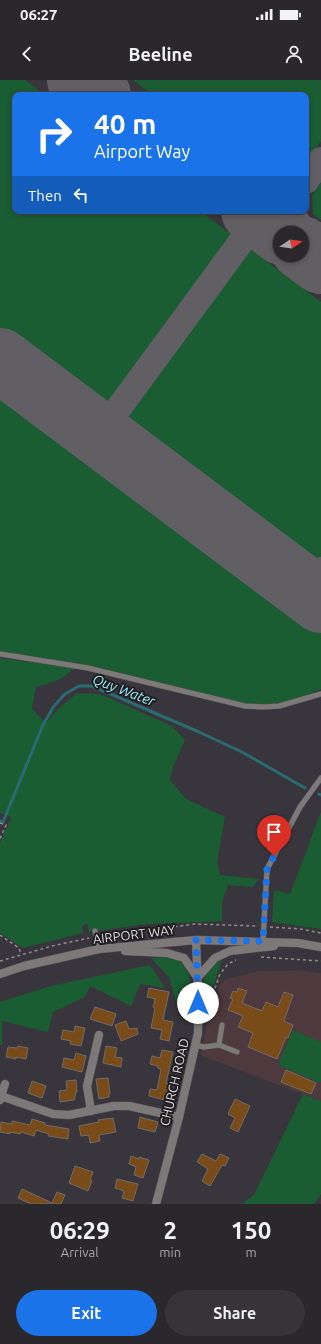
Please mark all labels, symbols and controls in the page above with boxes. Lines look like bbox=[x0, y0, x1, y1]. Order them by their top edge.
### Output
text: 06:27 bbox=[20, 6, 58, 23]
icon: back bbox=[16, 43, 38, 65]
icon: person bbox=[283, 43, 305, 65]
text: Beeline bbox=[128, 44, 193, 64]
icon: right bbox=[28, 108, 80, 160]
text: 40 m bbox=[94, 108, 156, 139]
text: Airport Way bbox=[94, 141, 190, 161]
icon: left bbox=[70, 184, 92, 206]
text: Then bbox=[28, 187, 62, 204]
north arrow bbox=[273, 226, 309, 262]
map controls bbox=[273, 226, 309, 262]
water label: Quy Water bbox=[90, 671, 158, 710]
pin bbox=[257, 815, 291, 856]
icon: arrive bbox=[263, 821, 285, 843]
street label: AIRPORT WAY bbox=[92, 922, 177, 946]
position arrow bbox=[177, 982, 219, 1024]
street label: CHURCH ROAD bbox=[157, 1037, 191, 1127]
text: 06:29 bbox=[50, 1217, 110, 1244]
text: 2 bbox=[163, 1217, 177, 1244]
text: 150 bbox=[231, 1217, 271, 1244]
text: Arrival bbox=[61, 1245, 99, 1259]
text: min bbox=[159, 1245, 181, 1259]
text: m bbox=[245, 1245, 257, 1259]
button: Exit bbox=[16, 1290, 157, 1336]
button: Share bbox=[165, 1290, 305, 1336]

